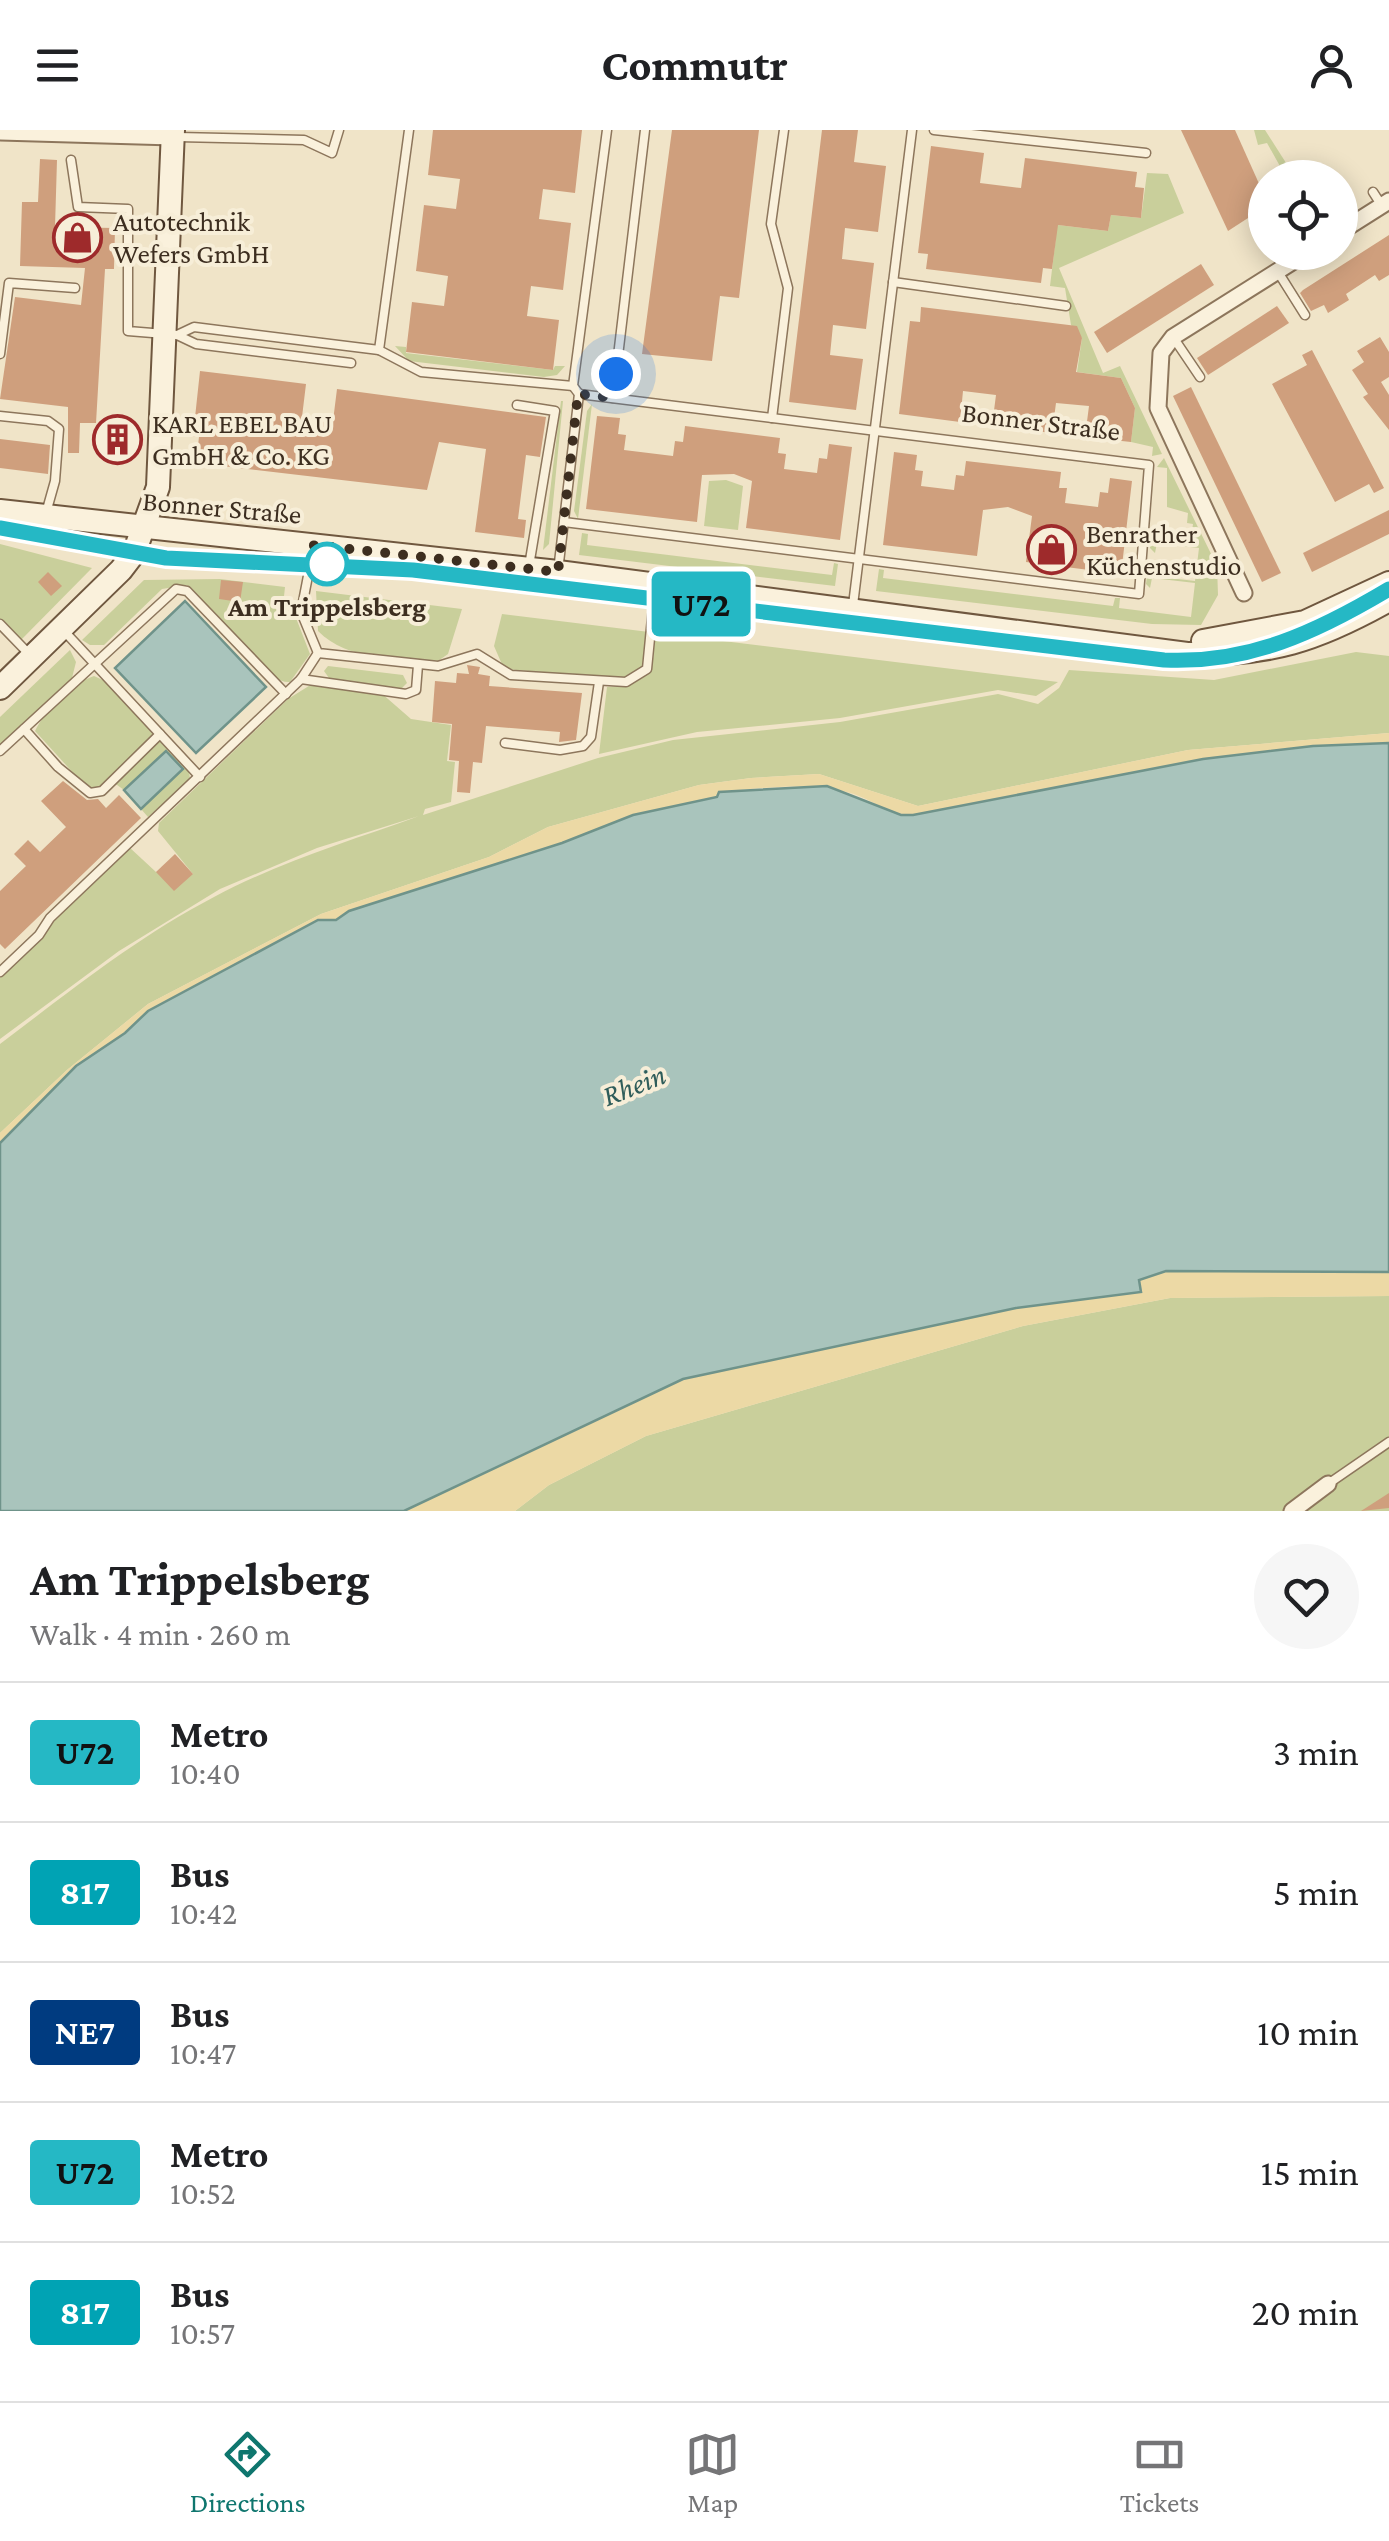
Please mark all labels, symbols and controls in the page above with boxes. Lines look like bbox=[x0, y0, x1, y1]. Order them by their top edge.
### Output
icon: menu bbox=[30, 38, 85, 93]
icon: person bbox=[1304, 38, 1359, 93]
text: Commutr bbox=[601, 40, 788, 90]
map controls bbox=[1248, 160, 1358, 270]
button: locate bbox=[1248, 160, 1358, 270]
place label: Autotechnik Wefers GmbH bbox=[113, 206, 269, 269]
shop icon: Autotechnik Wefers GmbH bbox=[52, 211, 104, 263]
your location bbox=[591, 349, 641, 399]
street label: Bonner Straße bbox=[960, 396, 1122, 447]
place label: KARL EBEL BAU GmbH & Co. KG bbox=[152, 408, 332, 471]
building icon: KARL EBEL BAU GmbH & Co. KG bbox=[91, 413, 143, 465]
street label: Bonner Straße bbox=[141, 485, 303, 530]
place label: Benrather Küchenstudio bbox=[1086, 518, 1241, 581]
shop icon: Benrather Küchenstudio bbox=[1025, 523, 1077, 575]
marker: Am Trippelsberg bbox=[306, 543, 348, 585]
line badge: U72 bbox=[644, 572, 758, 636]
text: U72 bbox=[672, 585, 730, 624]
place label: Am Trippelsberg bbox=[227, 591, 426, 622]
water label: Rhein bbox=[597, 1057, 670, 1112]
button: heart bbox=[1254, 1544, 1359, 1649]
text: Am Trippelsberg bbox=[30, 1552, 370, 1605]
text: Walk · 4 min · 260 m bbox=[30, 1616, 291, 1652]
text: Metro bbox=[170, 1713, 268, 1755]
text: 3 min bbox=[1273, 1731, 1359, 1773]
text: U72 bbox=[56, 1733, 114, 1772]
text: 10:40 bbox=[170, 1755, 240, 1791]
text: Bus bbox=[170, 1853, 229, 1895]
text: 5 min bbox=[1273, 1871, 1359, 1913]
text: 817 bbox=[60, 1873, 110, 1912]
text: 10:42 bbox=[170, 1895, 237, 1931]
text: Bus bbox=[170, 1993, 229, 2035]
text: 10 min bbox=[1257, 2011, 1359, 2053]
text: NE7 bbox=[55, 2013, 115, 2052]
text: 10:47 bbox=[170, 2035, 236, 2071]
text: Metro bbox=[170, 2133, 268, 2175]
text: 15 min bbox=[1260, 2151, 1359, 2193]
text: U72 bbox=[56, 2153, 114, 2192]
text: 10:52 bbox=[170, 2175, 236, 2211]
text: Bus bbox=[170, 2273, 229, 2315]
text: 20 min bbox=[1251, 2291, 1359, 2333]
text: 817 bbox=[60, 2293, 110, 2332]
text: 10:57 bbox=[170, 2315, 235, 2351]
tab: Directions bbox=[190, 2427, 306, 2518]
tab: Map bbox=[685, 2427, 740, 2518]
tab: Tickets bbox=[1120, 2427, 1199, 2518]

